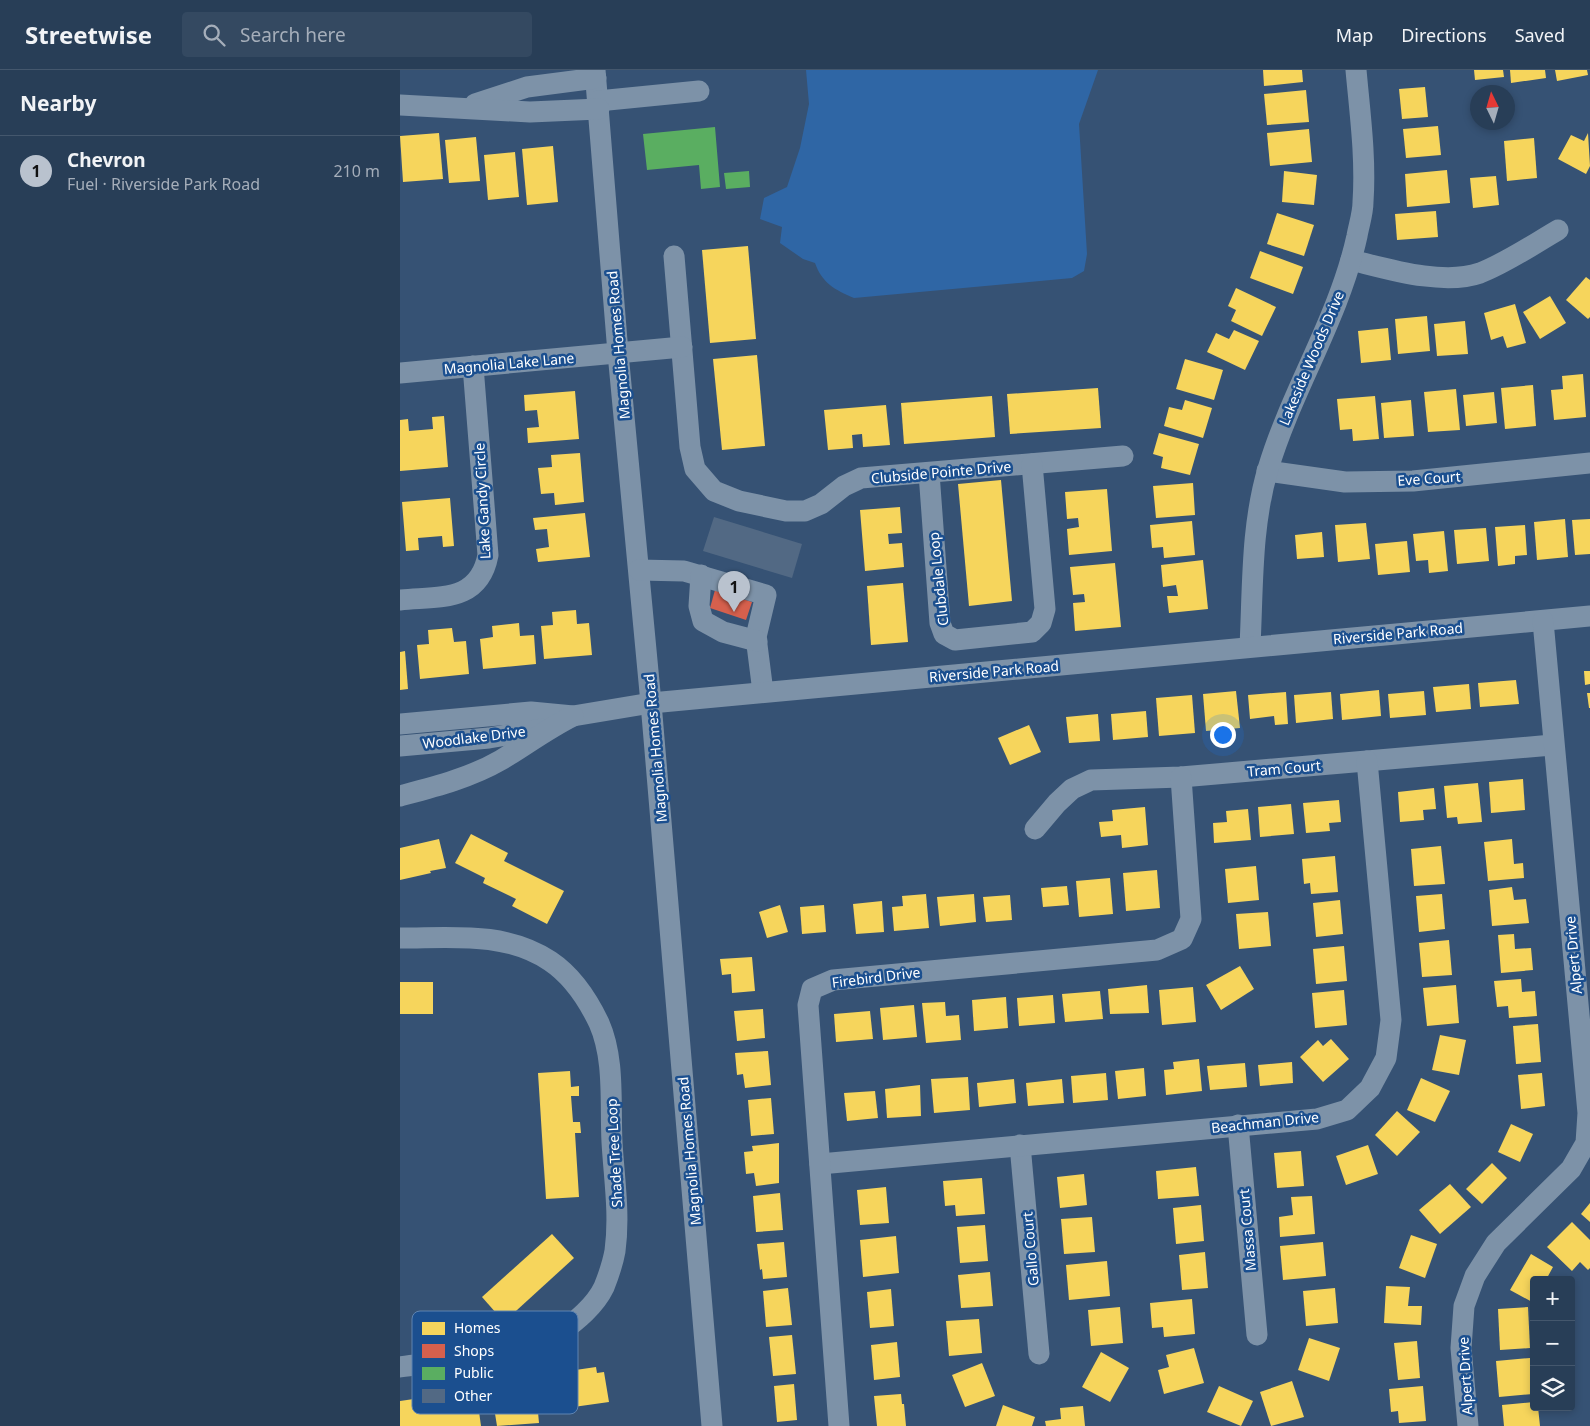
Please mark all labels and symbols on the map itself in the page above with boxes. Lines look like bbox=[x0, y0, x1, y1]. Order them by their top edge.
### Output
north arrow bbox=[1470, 85, 1515, 130]
street label: Magnolia Homes Road bbox=[602, 270, 634, 420]
street label: Lakeside Woods Drive bbox=[1274, 288, 1348, 428]
street label: Magnolia Lake Lane bbox=[443, 348, 575, 378]
street label: Lake Gandy Circle bbox=[469, 442, 495, 560]
street label: Clubside Pointe Drive bbox=[870, 456, 1012, 488]
street label: Eve Court bbox=[1397, 466, 1461, 490]
street label: Clubdale Loop bbox=[924, 531, 952, 627]
pin: 1 bbox=[718, 571, 750, 612]
street label: Riverside Park Road bbox=[1332, 618, 1464, 648]
street label: Riverside Park Road bbox=[928, 656, 1060, 686]
street label: Magnolia Homes Road bbox=[639, 673, 671, 823]
street label: Woodlake Drive bbox=[422, 721, 527, 753]
your location bbox=[1210, 722, 1236, 748]
street label: Tram Court bbox=[1246, 755, 1322, 781]
street label: Alpert Drive bbox=[1560, 915, 1586, 995]
street label: Firebird Drive bbox=[831, 962, 921, 992]
street label: Magnolia Homes Road bbox=[673, 1076, 705, 1226]
street label: Shade Tree Loop bbox=[602, 1098, 626, 1208]
street label: Beachman Drive bbox=[1210, 1107, 1320, 1137]
street label: Massa Court bbox=[1234, 1188, 1260, 1272]
street label: Gallo Court bbox=[1017, 1211, 1043, 1287]
legend bbox=[412, 1311, 578, 1414]
text: Homes bbox=[454, 1318, 501, 1337]
street label: Alpert Drive bbox=[1453, 1336, 1477, 1416]
text: Shops bbox=[454, 1341, 494, 1360]
text: Public bbox=[454, 1363, 494, 1382]
text: Other bbox=[454, 1386, 493, 1405]

